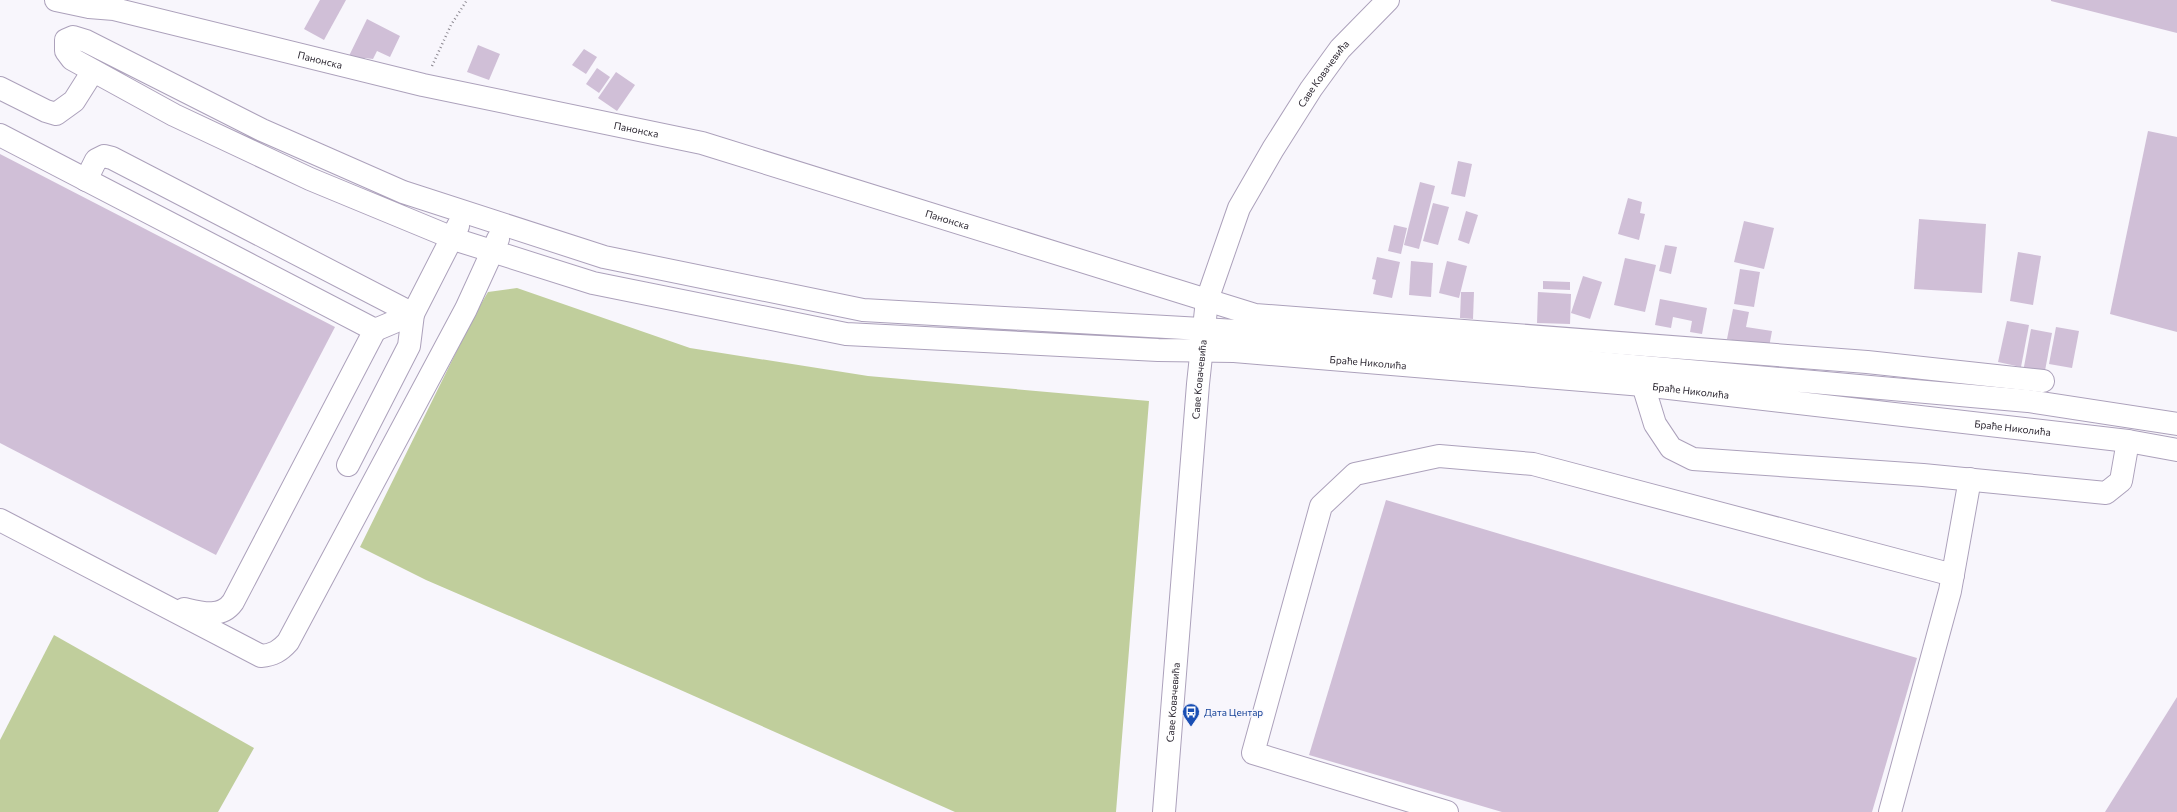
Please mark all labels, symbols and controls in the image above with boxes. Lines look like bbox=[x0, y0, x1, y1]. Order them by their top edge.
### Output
street label: Саве Ковачевића bbox=[1295, 37, 1351, 109]
street label: Панонска bbox=[296, 48, 344, 71]
street label: Панонска bbox=[613, 119, 660, 140]
street label: Панонска bbox=[924, 207, 971, 232]
street label: Саве Ковачевића bbox=[1189, 339, 1209, 420]
street label: Браће Николића bbox=[1329, 353, 1407, 371]
street label: Браће Николића bbox=[1652, 380, 1730, 401]
street label: Браће Николића bbox=[1974, 417, 2052, 438]
street label: Саве Ковачевића bbox=[1164, 662, 1182, 743]
bus stop icon: Дата Центар bbox=[1181, 702, 1201, 727]
place label: Дата Центар bbox=[1204, 706, 1263, 718]

